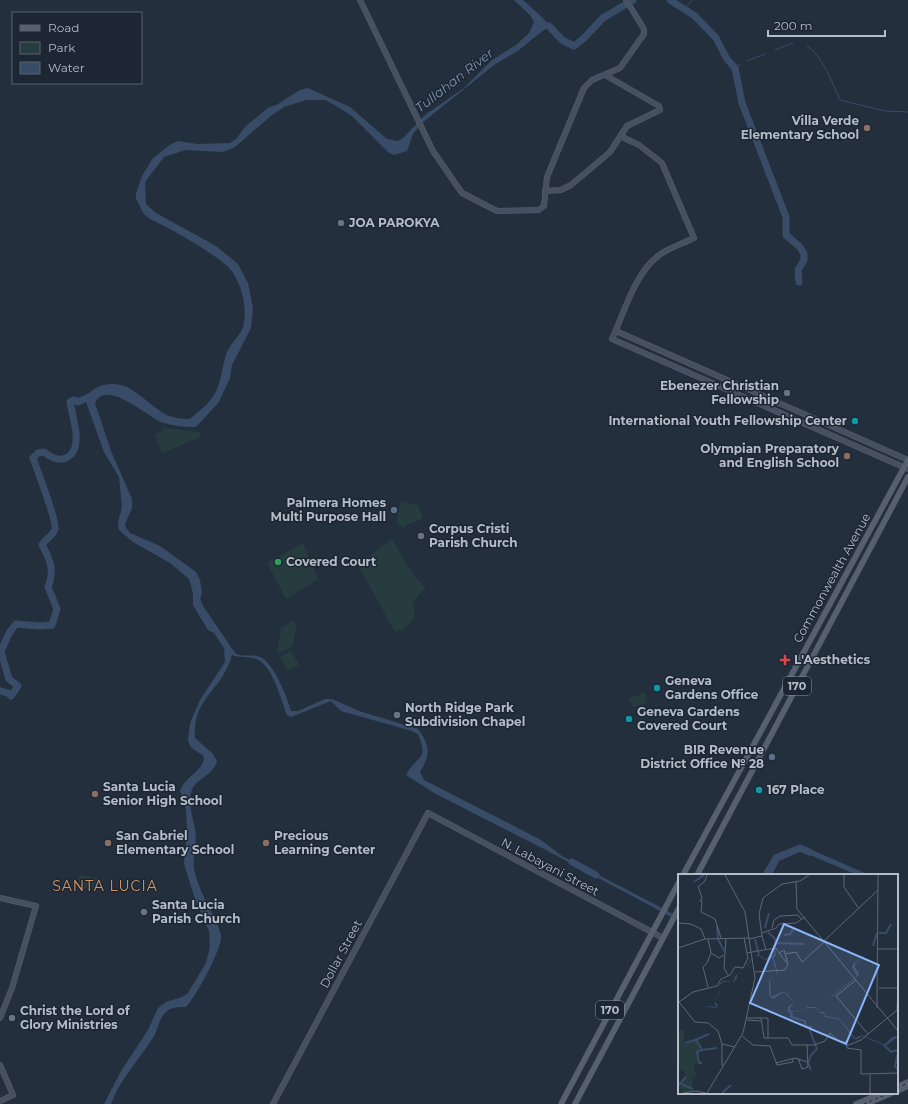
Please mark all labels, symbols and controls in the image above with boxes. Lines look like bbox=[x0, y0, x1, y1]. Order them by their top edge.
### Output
legend bbox=[12, 12, 142, 84]
scale bar bbox=[768, 12, 885, 38]
text: 200 m bbox=[774, 18, 813, 33]
text: Road bbox=[48, 20, 79, 35]
text: Park bbox=[48, 40, 76, 55]
water label: Tullahan River bbox=[412, 44, 497, 115]
text: Water bbox=[48, 60, 85, 75]
place label: Villa Verde Elementary School bbox=[741, 113, 859, 142]
marker: Villa Verde Elementary School bbox=[862, 123, 872, 133]
place label: JOA PAROKYA bbox=[348, 215, 440, 230]
marker: JOA PAROKYA bbox=[336, 218, 346, 228]
place label: Ebenezer Christian Fellowship bbox=[660, 378, 779, 407]
marker: Ebenezer Christian Fellowship bbox=[782, 388, 792, 398]
place label: International Youth Fellowship Center bbox=[608, 413, 847, 428]
marker: International Youth Fellowship Center bbox=[850, 416, 860, 426]
place label: Olympian Preparatory and English School bbox=[700, 441, 840, 470]
marker: Olympian Preparatory and English School bbox=[842, 451, 852, 461]
place label: Palmera Homes Multi Purpose Hall bbox=[270, 495, 387, 524]
marker: Palmera Homes Multi Purpose Hall bbox=[389, 505, 399, 515]
street label: Commonwealth Avenue bbox=[790, 510, 873, 645]
place label: Corpus Cristi Parish Church bbox=[429, 521, 517, 550]
marker: Corpus Cristi Parish Church bbox=[416, 531, 426, 541]
place label: Covered Court bbox=[286, 554, 377, 569]
marker: Covered Court bbox=[273, 557, 283, 567]
place label: L'Aesthetics bbox=[794, 652, 871, 667]
marker: L'Aesthetics bbox=[779, 654, 791, 666]
place label: Geneva Gardens Office bbox=[665, 673, 759, 702]
road number: 170 bbox=[783, 677, 811, 695]
marker: Geneva Gardens Office bbox=[652, 683, 662, 693]
place label: North Ridge Park Subdivision Chapel bbox=[405, 700, 525, 729]
place label: Geneva Gardens Covered Court bbox=[637, 704, 740, 733]
marker: North Ridge Park Subdivision Chapel bbox=[392, 710, 402, 720]
marker: Geneva Gardens Covered Court bbox=[624, 714, 634, 724]
place label: BIR Revenue District Office № 28 bbox=[640, 742, 764, 771]
marker: BIR Revenue District Office № 28 bbox=[767, 752, 777, 762]
place label: Santa Lucia Senior High School bbox=[103, 779, 222, 808]
place label: 167 Place bbox=[767, 782, 825, 797]
marker: 167 Place bbox=[754, 785, 764, 795]
marker: Santa Lucia Senior High School bbox=[90, 789, 100, 799]
place label: San Gabriel Elementary School bbox=[116, 828, 234, 857]
place label: Precious Learning Center bbox=[274, 828, 375, 857]
street label: N. Labayani Street bbox=[499, 834, 602, 899]
marker: San Gabriel Elementary School bbox=[103, 838, 113, 848]
marker: Precious Learning Center bbox=[261, 838, 271, 848]
inset map bbox=[678, 874, 898, 1094]
district label: SANTA LUCIA bbox=[52, 877, 158, 895]
place label: Santa Lucia Parish Church bbox=[152, 897, 240, 926]
marker: Santa Lucia Parish Church bbox=[139, 907, 149, 917]
street label: Dollar Street bbox=[316, 917, 365, 990]
road number: 170 bbox=[596, 1001, 624, 1019]
place label: Christ the Lord of Glory Ministries bbox=[20, 1003, 131, 1032]
marker: Christ the Lord of Glory Ministries bbox=[7, 1013, 17, 1023]

